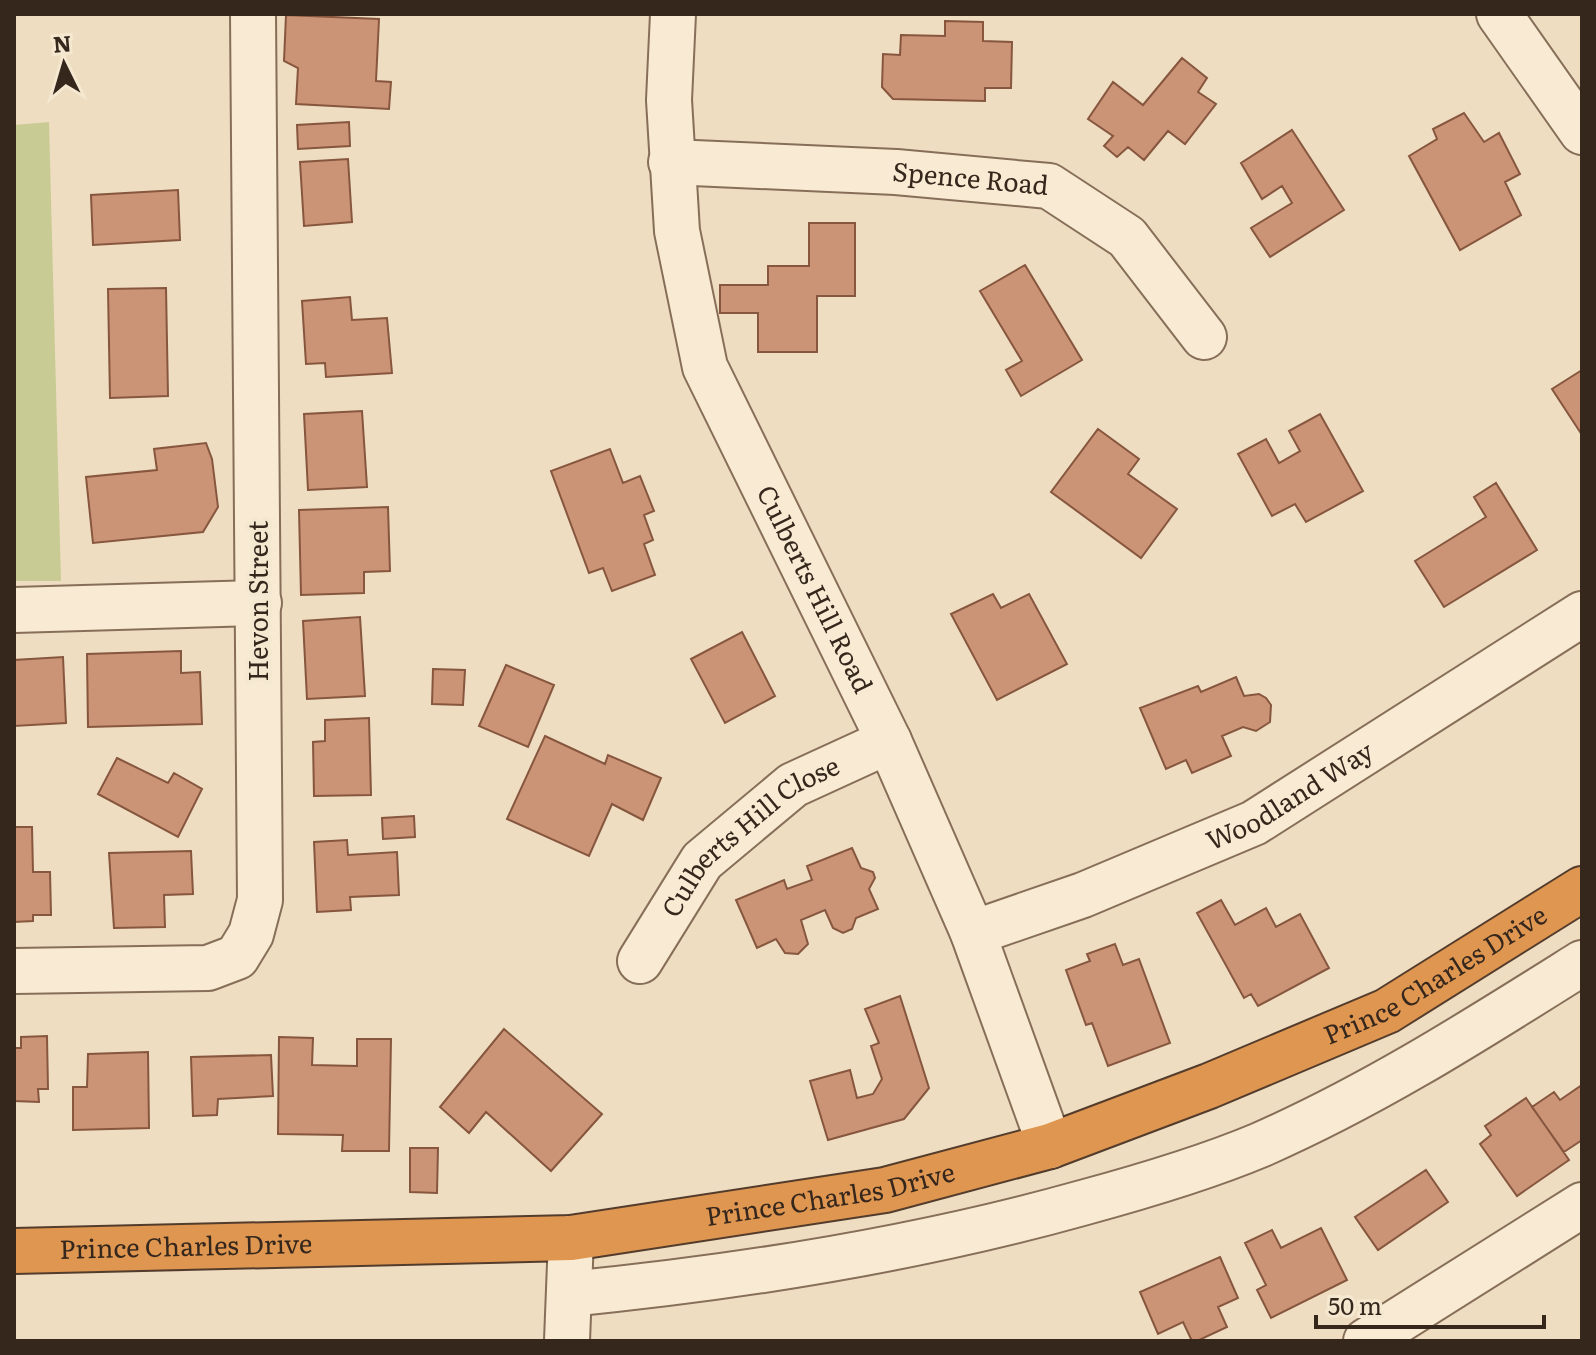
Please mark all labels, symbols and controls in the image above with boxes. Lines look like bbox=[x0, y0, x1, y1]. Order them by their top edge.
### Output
north arrow bbox=[24, 24, 104, 104]
text: N bbox=[51, 25, 73, 60]
street label: Spence Road bbox=[891, 150, 1051, 203]
street label: Culberts Hill Road bbox=[749, 478, 884, 699]
street label: Hevon Street bbox=[237, 520, 276, 682]
street label: Woodland Way bbox=[1199, 730, 1380, 858]
street label: Culberts Hill Close bbox=[650, 744, 845, 924]
street label: Prince Charles Drive bbox=[1317, 894, 1553, 1053]
street label: Prince Charles Drive bbox=[703, 1150, 959, 1234]
street label: Prince Charles Drive bbox=[59, 1222, 313, 1267]
scale bar bbox=[1316, 1279, 1544, 1329]
text: 50 m bbox=[1328, 1287, 1382, 1322]

